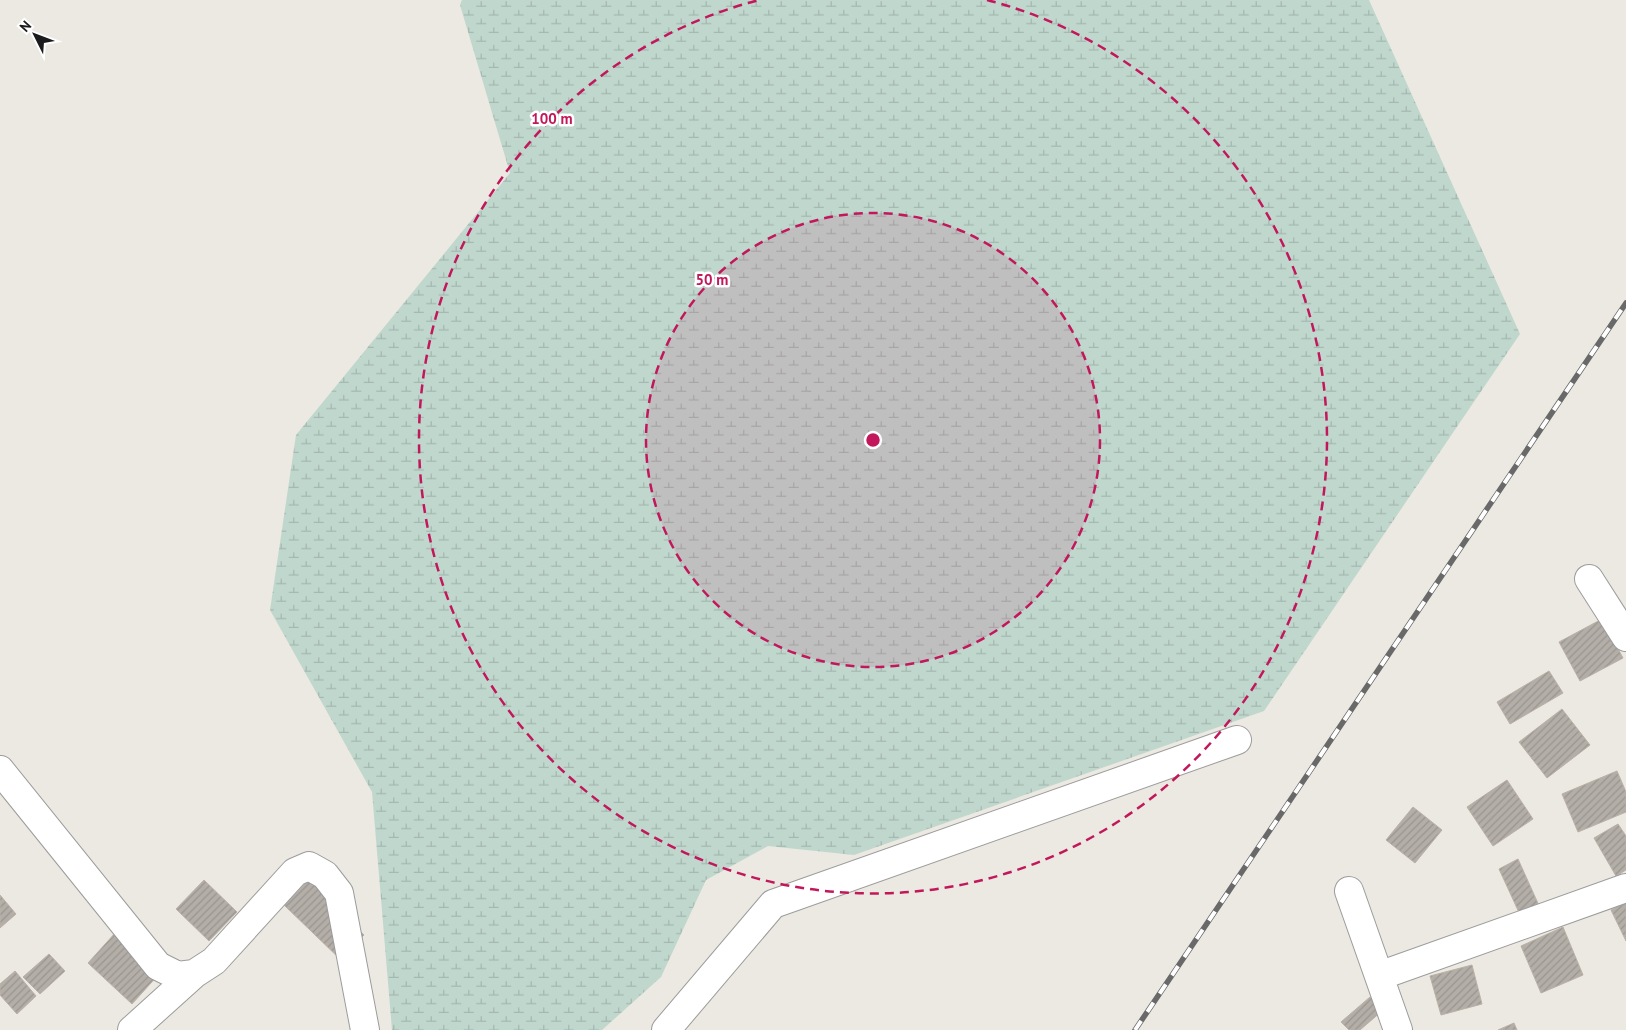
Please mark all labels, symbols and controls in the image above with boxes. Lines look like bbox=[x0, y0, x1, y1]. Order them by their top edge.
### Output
north arrow bbox=[10, 10, 60, 60]
text: N bbox=[16, 17, 35, 36]
text: 100 m bbox=[531, 109, 573, 128]
text: 50 m bbox=[696, 270, 728, 289]
centre of rings bbox=[864, 431, 882, 449]

